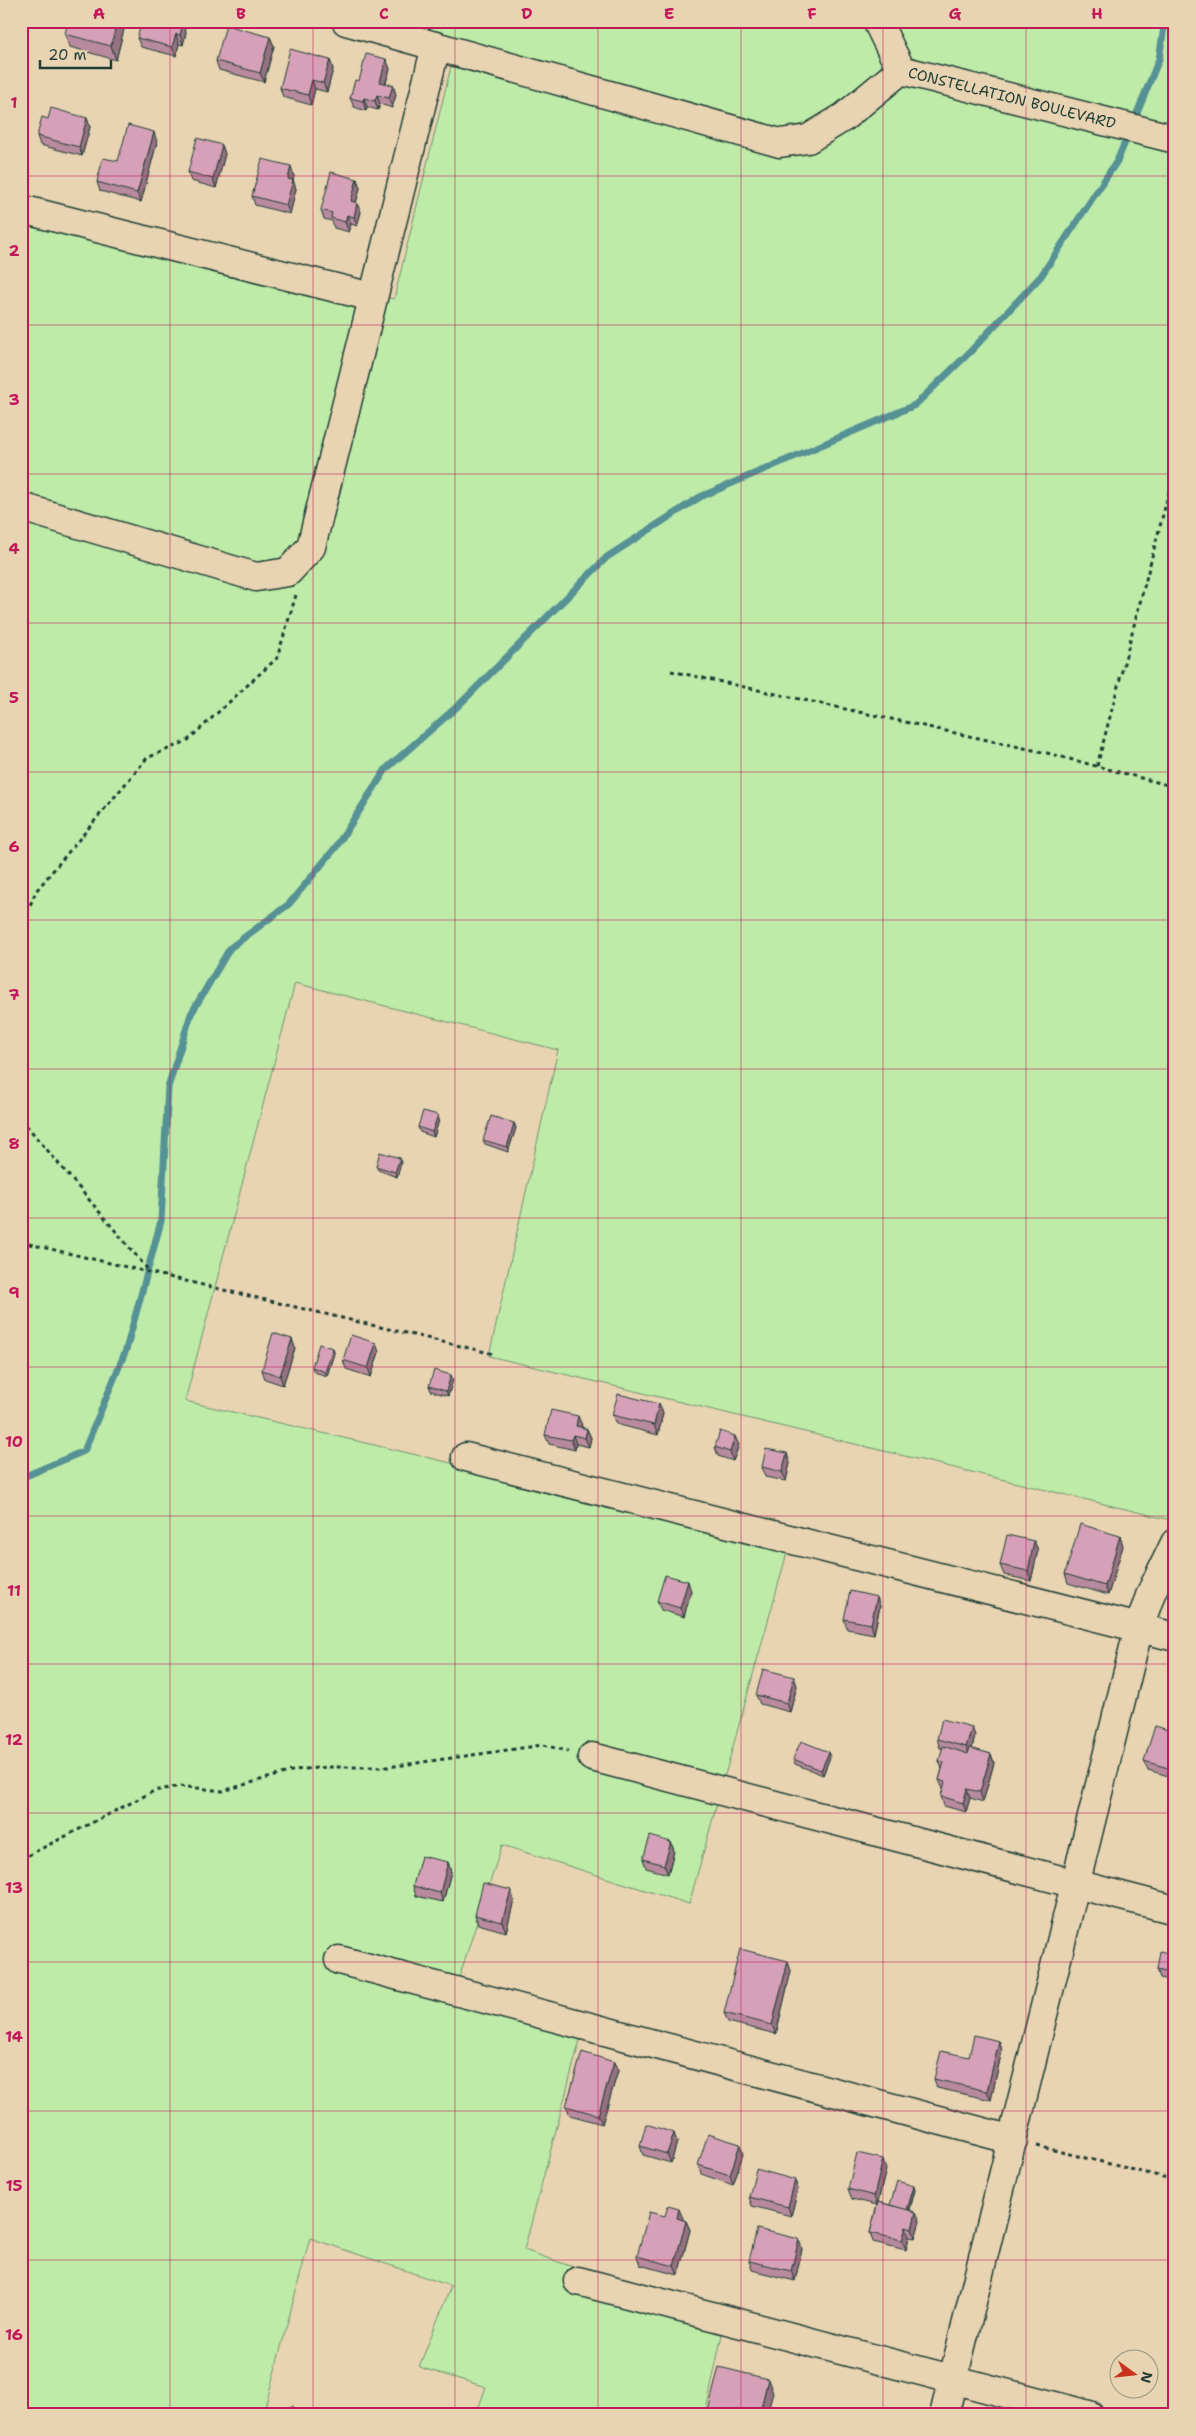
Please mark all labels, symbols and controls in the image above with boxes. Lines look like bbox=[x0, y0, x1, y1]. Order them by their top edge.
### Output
text: A bbox=[93, 3, 105, 24]
text: B bbox=[236, 3, 246, 24]
text: C bbox=[379, 3, 389, 24]
text: D bbox=[521, 3, 533, 24]
text: E bbox=[664, 3, 674, 24]
text: F bbox=[807, 3, 817, 24]
text: G bbox=[949, 3, 962, 24]
text: H bbox=[1091, 3, 1103, 24]
scale bar bbox=[40, 38, 111, 70]
text: 20 m bbox=[48, 45, 87, 65]
street label: CONSTELLATION BOULEVARD bbox=[906, 62, 1118, 134]
text: 1 bbox=[10, 92, 18, 113]
text: 2 bbox=[8, 240, 20, 261]
text: 3 bbox=[8, 389, 20, 410]
text: 4 bbox=[8, 538, 20, 559]
text: 5 bbox=[9, 687, 19, 708]
text: 6 bbox=[8, 836, 20, 857]
text: 7 bbox=[8, 984, 20, 1005]
text: 8 bbox=[8, 1133, 20, 1154]
text: 9 bbox=[8, 1282, 20, 1303]
text: 10 bbox=[5, 1431, 23, 1452]
text: 11 bbox=[7, 1580, 21, 1601]
text: 12 bbox=[5, 1729, 23, 1750]
text: 13 bbox=[5, 1877, 23, 1898]
text: 14 bbox=[5, 2026, 23, 2047]
text: 15 bbox=[5, 2175, 23, 2196]
text: 16 bbox=[5, 2324, 23, 2345]
north arrow bbox=[1108, 2348, 1158, 2398]
text: N bbox=[1136, 2370, 1157, 2385]

